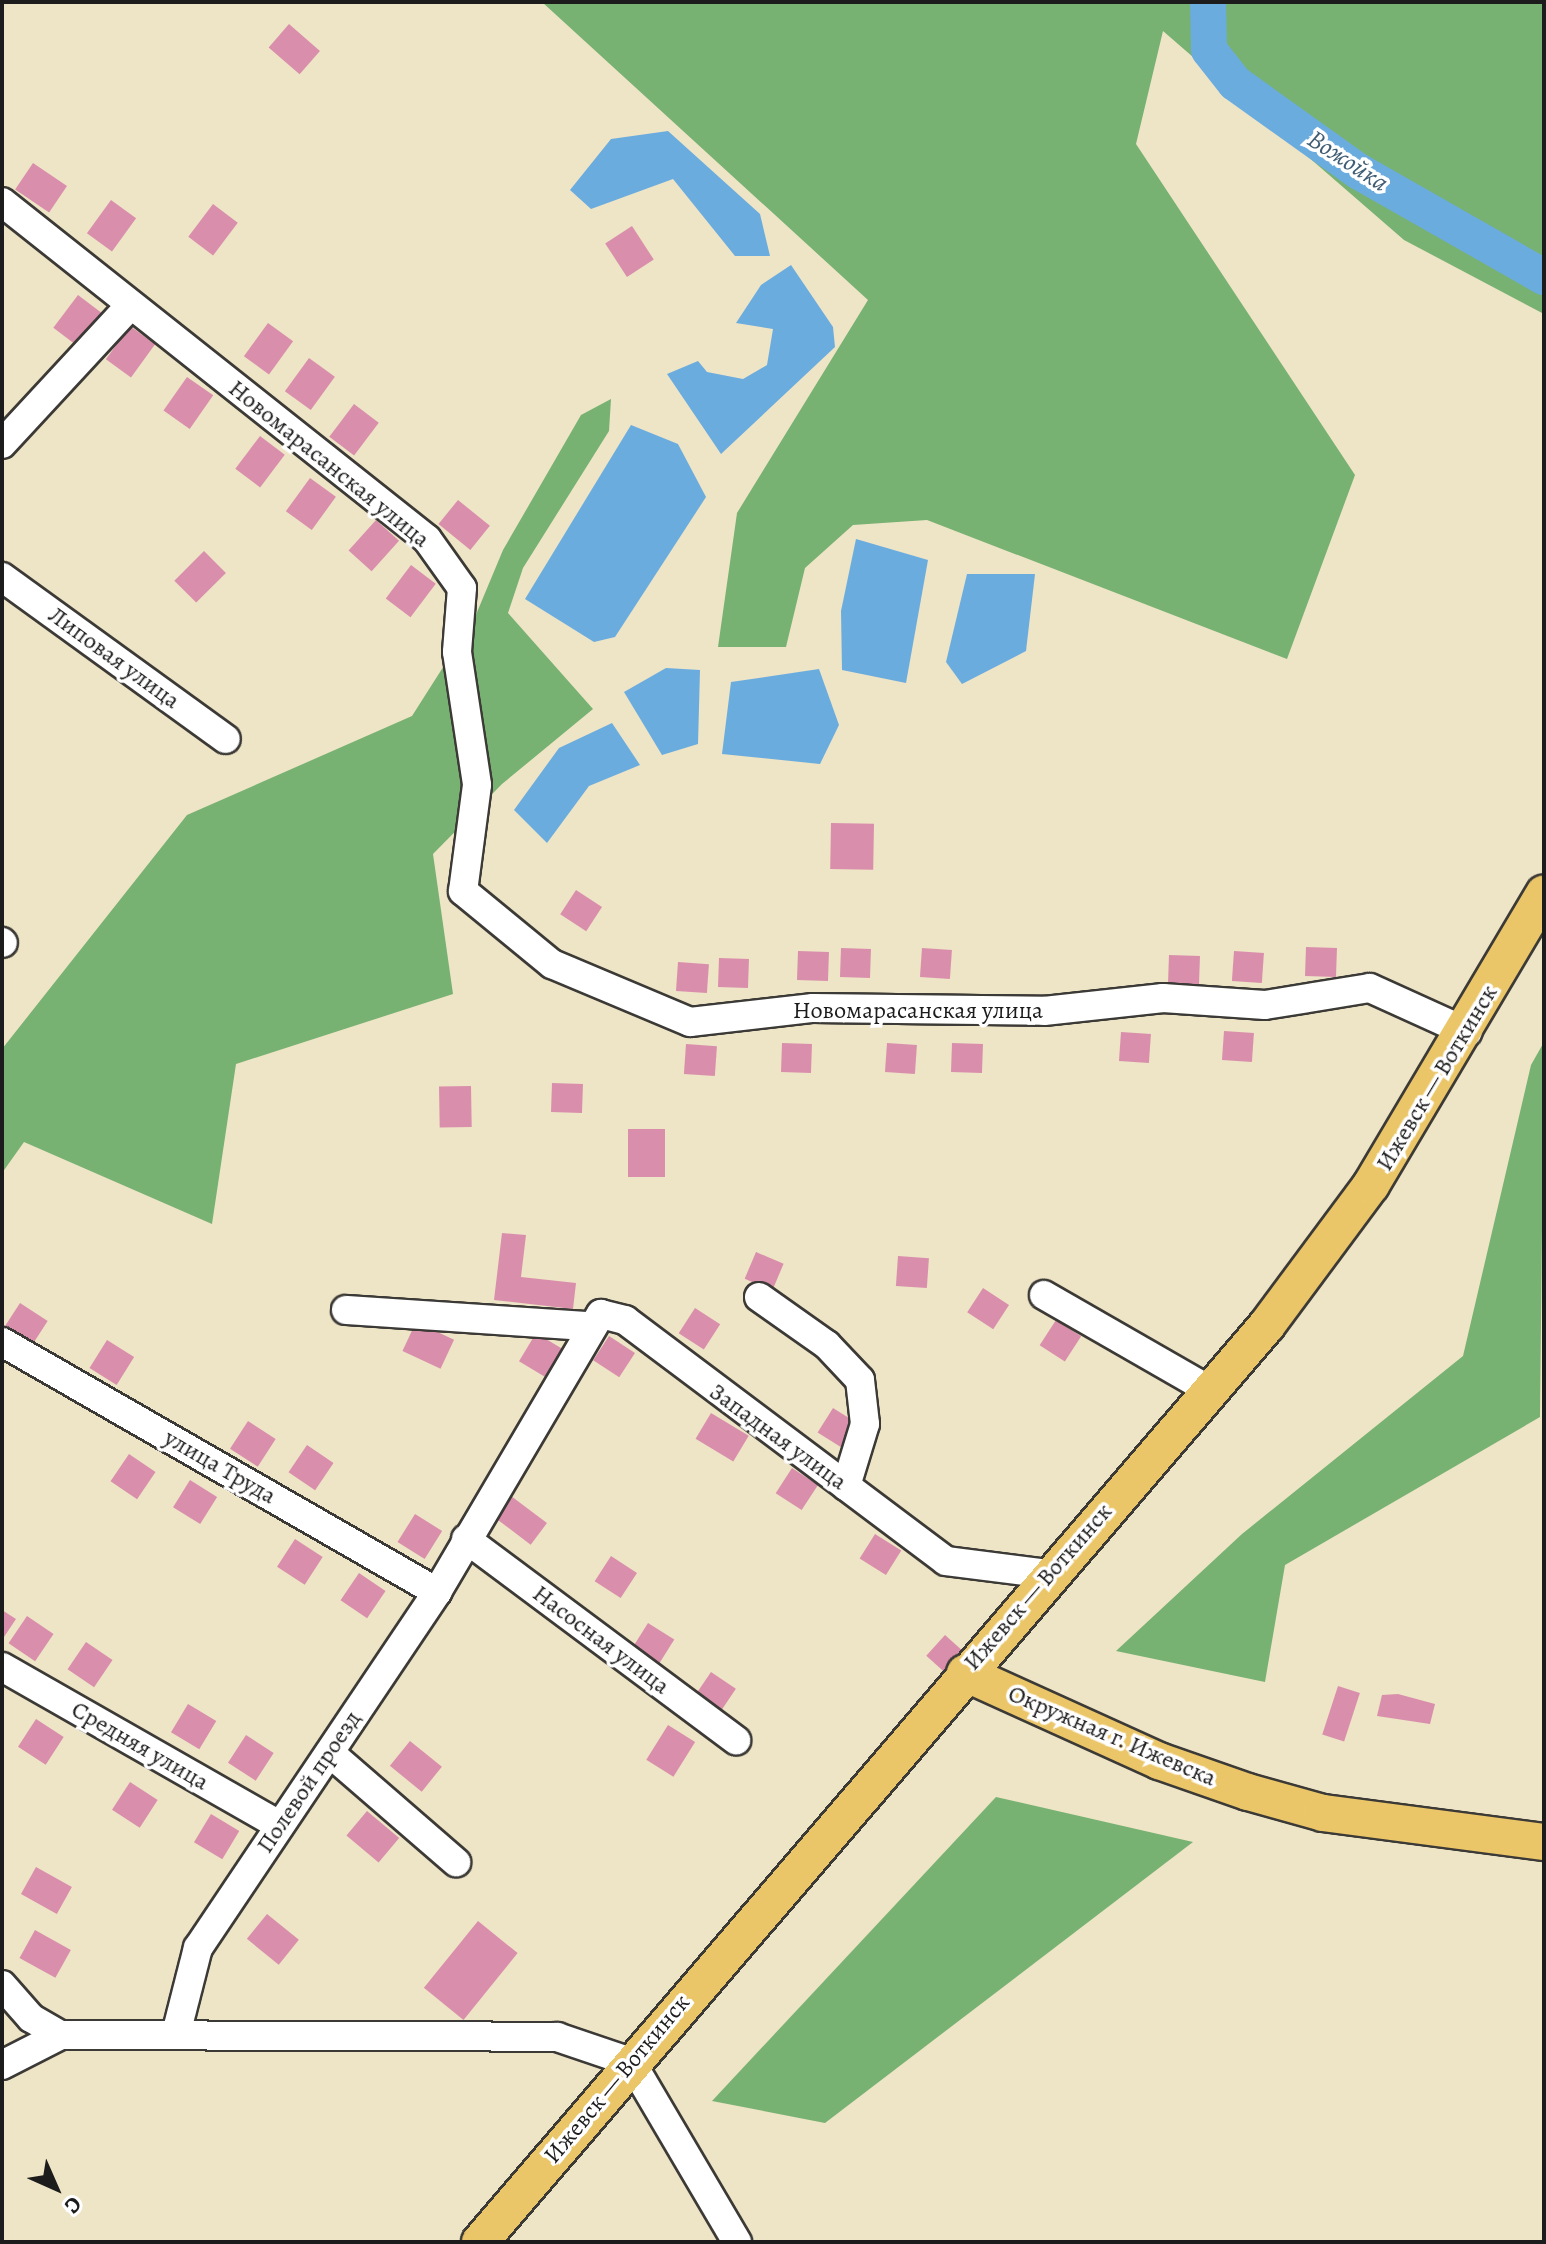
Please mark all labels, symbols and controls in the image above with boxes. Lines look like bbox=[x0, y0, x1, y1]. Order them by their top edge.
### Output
water label: Вожойка bbox=[1302, 123, 1394, 199]
street label: Новомарасанская улица bbox=[223, 374, 435, 554]
street label: Липовая улица bbox=[43, 601, 185, 715]
street label: Ижевск — Воткинск bbox=[1370, 979, 1504, 1177]
street label: Новомарасанская улица bbox=[793, 997, 1043, 1025]
street label: Западная улица bbox=[704, 1377, 852, 1497]
street label: улица Труда bbox=[159, 1423, 281, 1511]
street label: Ижевск — Воткинск bbox=[957, 1497, 1119, 1677]
street label: Насосная улица bbox=[527, 1579, 675, 1701]
street label: Окружная г. Ижевска bbox=[1004, 1679, 1220, 1793]
street label: Средняя улица bbox=[66, 1695, 214, 1797]
street label: Полевой проезд bbox=[251, 1705, 367, 1859]
street label: Ижевск — Воткинск bbox=[538, 1988, 696, 2170]
north arrow bbox=[16, 2148, 96, 2228]
text: С bbox=[58, 2190, 88, 2220]

